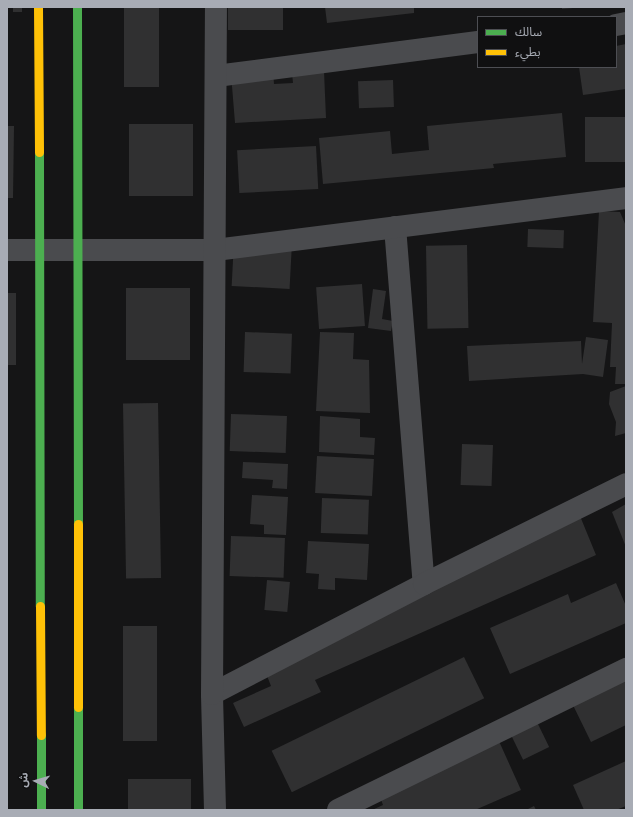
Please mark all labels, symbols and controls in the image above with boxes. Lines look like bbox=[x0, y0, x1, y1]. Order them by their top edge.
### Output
legend bbox=[477, 16, 617, 68]
text: سالك bbox=[515, 24, 542, 40]
text: بطيء bbox=[515, 44, 541, 60]
north arrow bbox=[16, 761, 56, 801]
text: ش bbox=[15, 772, 32, 788]

